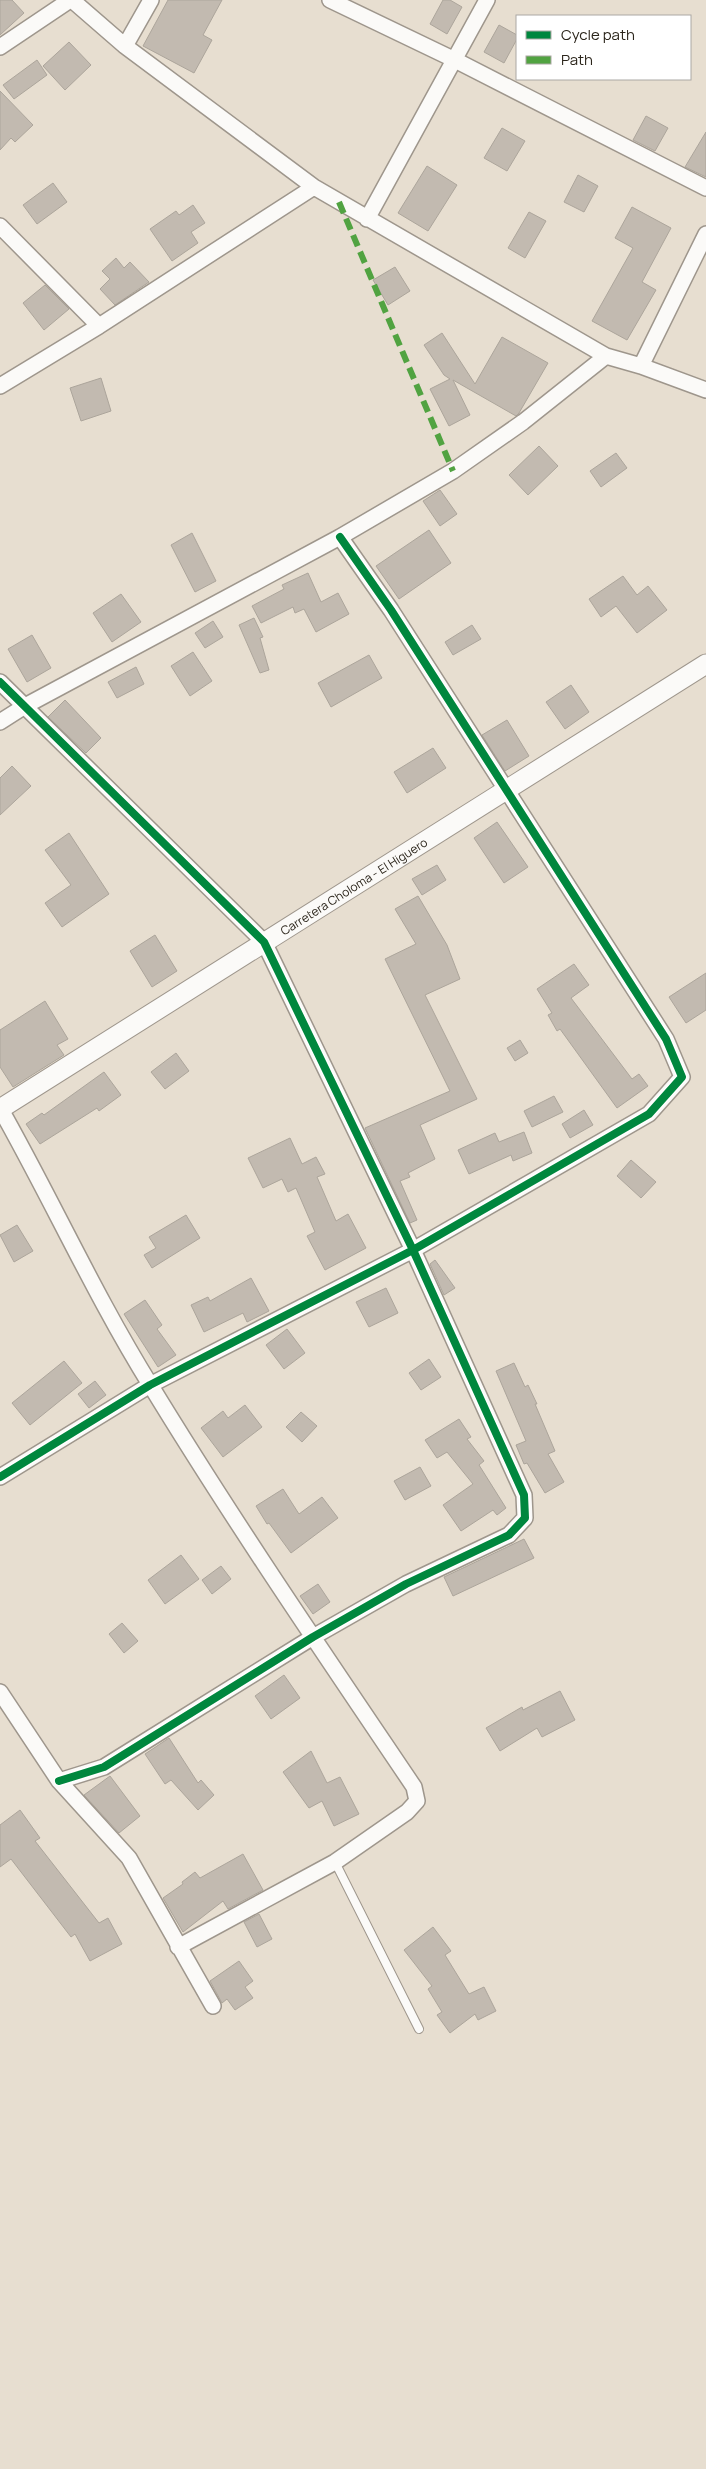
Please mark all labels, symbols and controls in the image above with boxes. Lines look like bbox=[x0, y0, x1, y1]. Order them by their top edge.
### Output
legend bbox=[516, 15, 691, 80]
text: Cycle path bbox=[561, 24, 635, 45]
text: Path bbox=[561, 49, 593, 70]
street label: Carretera Choloma - El Higuero bbox=[277, 833, 430, 939]

